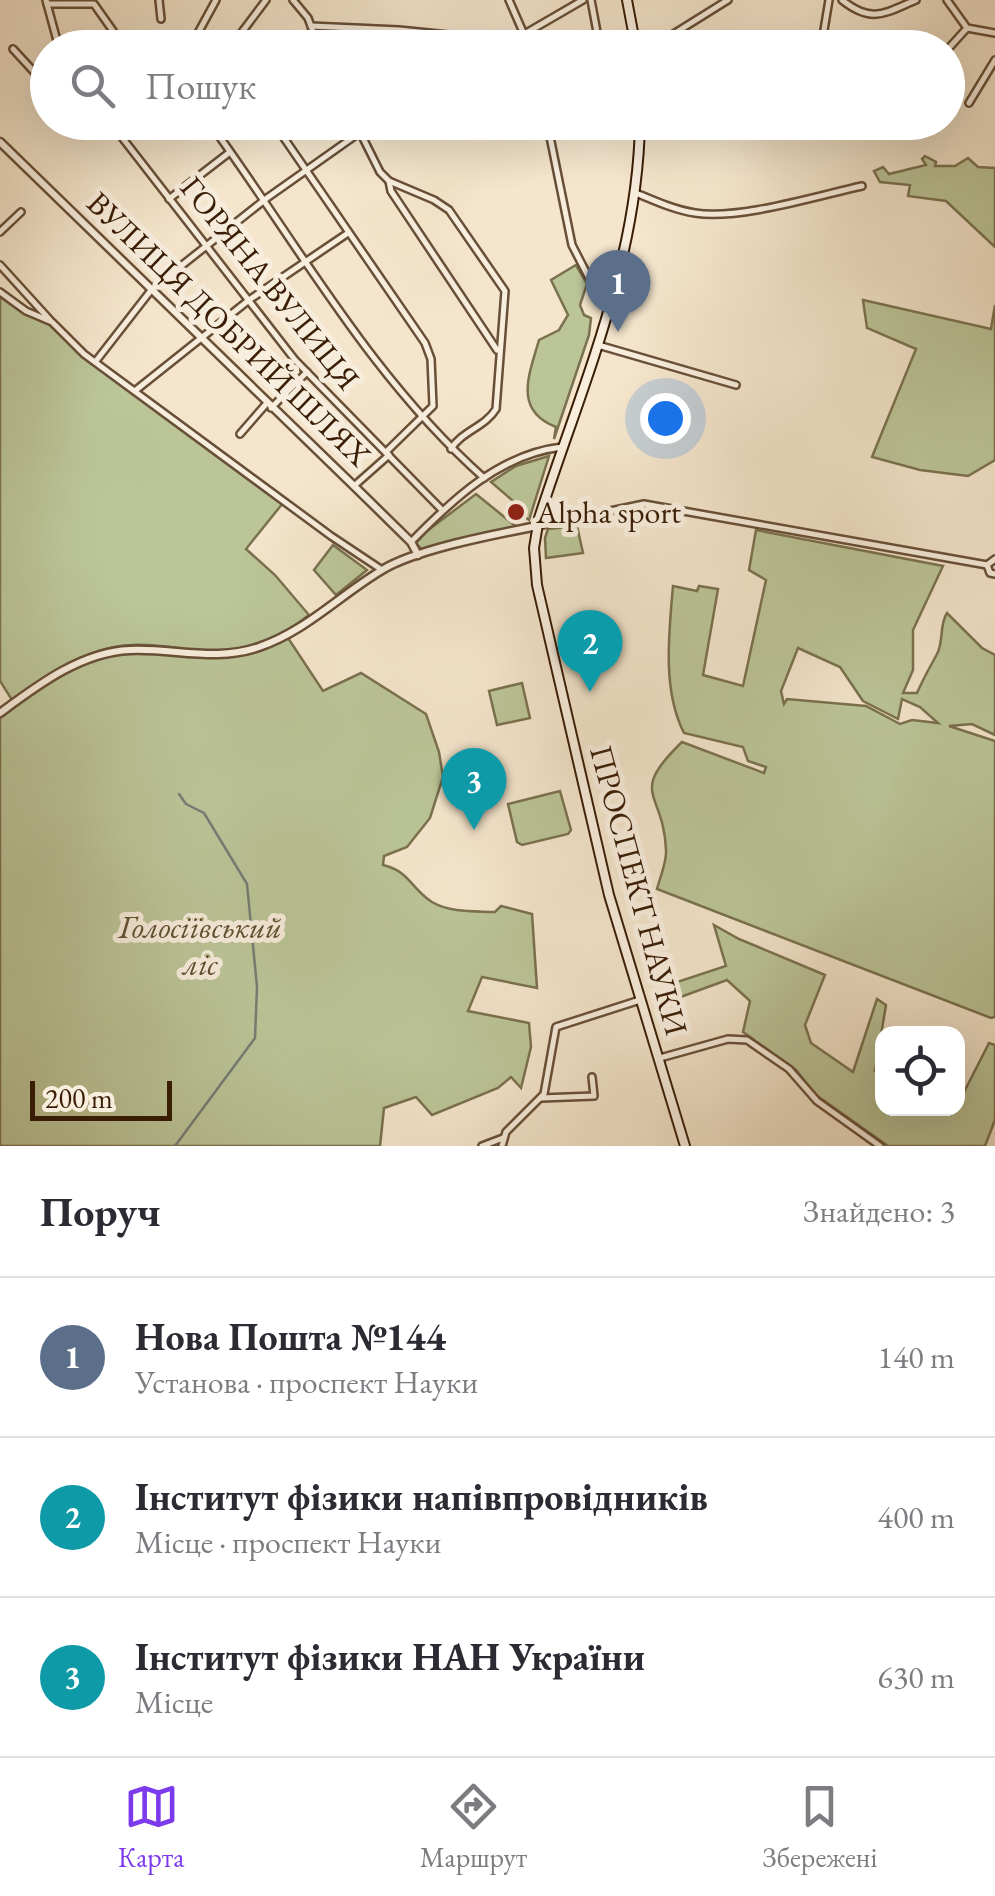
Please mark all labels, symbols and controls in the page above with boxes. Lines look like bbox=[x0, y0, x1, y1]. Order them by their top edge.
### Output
search box bbox=[30, 30, 965, 140]
icon: search bbox=[65, 58, 120, 113]
text: Пошук bbox=[145, 61, 256, 110]
street label: ГОРЯНА ВУЛИЦЯ bbox=[171, 167, 369, 399]
street label: ВУЛИЦЯ ДОБРИЙ ШЛЯХ bbox=[78, 182, 380, 476]
pin: 1 bbox=[586, 250, 650, 332]
your location bbox=[640, 393, 691, 444]
place label: Alpha sport bbox=[535, 491, 681, 533]
marker: Alpha sport bbox=[505, 501, 527, 523]
pin: 2 bbox=[558, 610, 622, 692]
street label: ПРОСПЕКТ НАУКИ bbox=[580, 741, 698, 1040]
pin: 3 bbox=[442, 748, 506, 830]
park label: Голосіївський ліс bbox=[117, 906, 282, 985]
map controls bbox=[875, 1026, 965, 1116]
button: locate bbox=[875, 1026, 965, 1116]
scale bar bbox=[30, 1076, 172, 1120]
text: 200 m bbox=[45, 1080, 113, 1116]
text: Поруч bbox=[40, 1184, 161, 1239]
text: Знайдено: 3 bbox=[803, 1190, 955, 1232]
text: Нова Пошта №144 bbox=[135, 1312, 446, 1361]
text: 1 bbox=[64, 1336, 81, 1378]
text: 140 m bbox=[878, 1336, 955, 1378]
text: Установа · проспект Науки bbox=[135, 1361, 478, 1403]
text: Інститут фізики напівпровідників bbox=[135, 1472, 708, 1521]
text: 2 bbox=[64, 1496, 81, 1538]
text: 400 m bbox=[878, 1496, 955, 1538]
text: Місце · проспект Науки bbox=[135, 1521, 441, 1563]
text: Інститут фізики НАН України bbox=[135, 1632, 645, 1681]
text: 3 bbox=[64, 1656, 81, 1698]
text: 630 m bbox=[878, 1656, 955, 1698]
text: Місце bbox=[135, 1681, 213, 1723]
tab: Карта bbox=[118, 1779, 185, 1875]
tab: Маршрут bbox=[420, 1779, 527, 1875]
tab: Збережені bbox=[762, 1779, 877, 1875]

